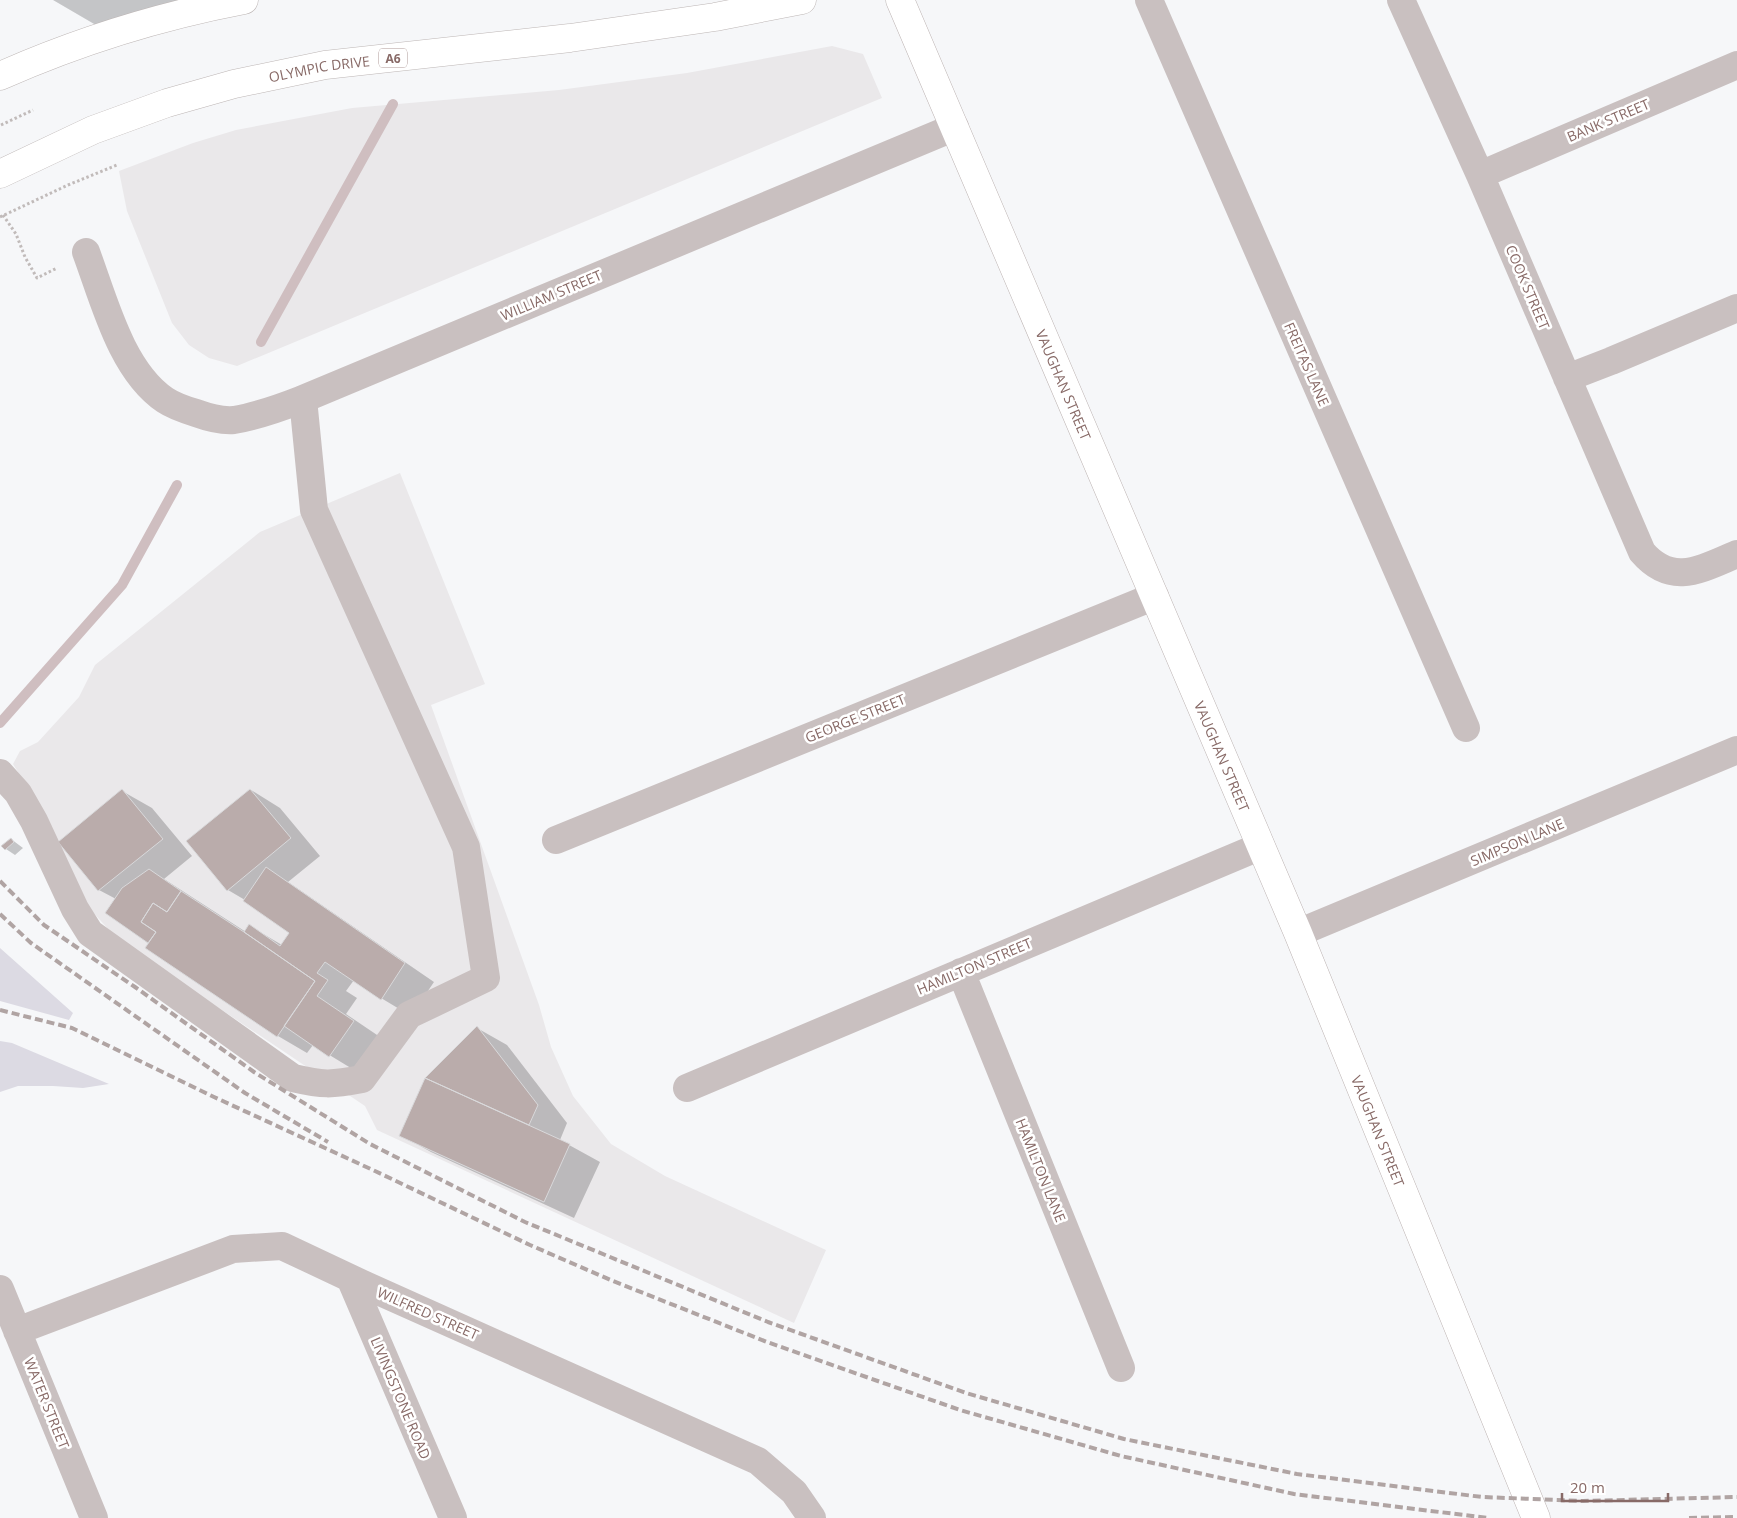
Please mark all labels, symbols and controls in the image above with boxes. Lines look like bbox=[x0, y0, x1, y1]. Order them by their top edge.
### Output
road number: A6 bbox=[379, 48, 407, 68]
street label: OLYMPIC DRIVE bbox=[267, 51, 371, 86]
street label: BANK STREET bbox=[1564, 94, 1652, 146]
street label: COOK STREET bbox=[1502, 242, 1554, 332]
street label: WILLIAM STREET bbox=[498, 265, 605, 325]
street label: FREITAS LANE bbox=[1280, 319, 1334, 409]
street label: VAUGHAN STREET bbox=[1032, 326, 1096, 443]
street label: GEORGE STREET bbox=[802, 689, 908, 747]
street label: VAUGHAN STREET bbox=[1191, 698, 1255, 814]
street label: SIMPSON LANE bbox=[1467, 814, 1567, 870]
street label: HAMILTON STREET bbox=[914, 933, 1035, 999]
street label: VAUGHAN STREET bbox=[1347, 1073, 1410, 1190]
street label: HAMILTON LANE bbox=[1012, 1115, 1070, 1225]
street label: WILFRED STREET bbox=[374, 1282, 482, 1344]
street label: LIVINGSTONE ROAD bbox=[367, 1334, 435, 1462]
street label: WATER STREET bbox=[20, 1355, 74, 1452]
scale bar bbox=[1562, 1470, 1668, 1502]
text: 20 m bbox=[1570, 1477, 1605, 1497]

